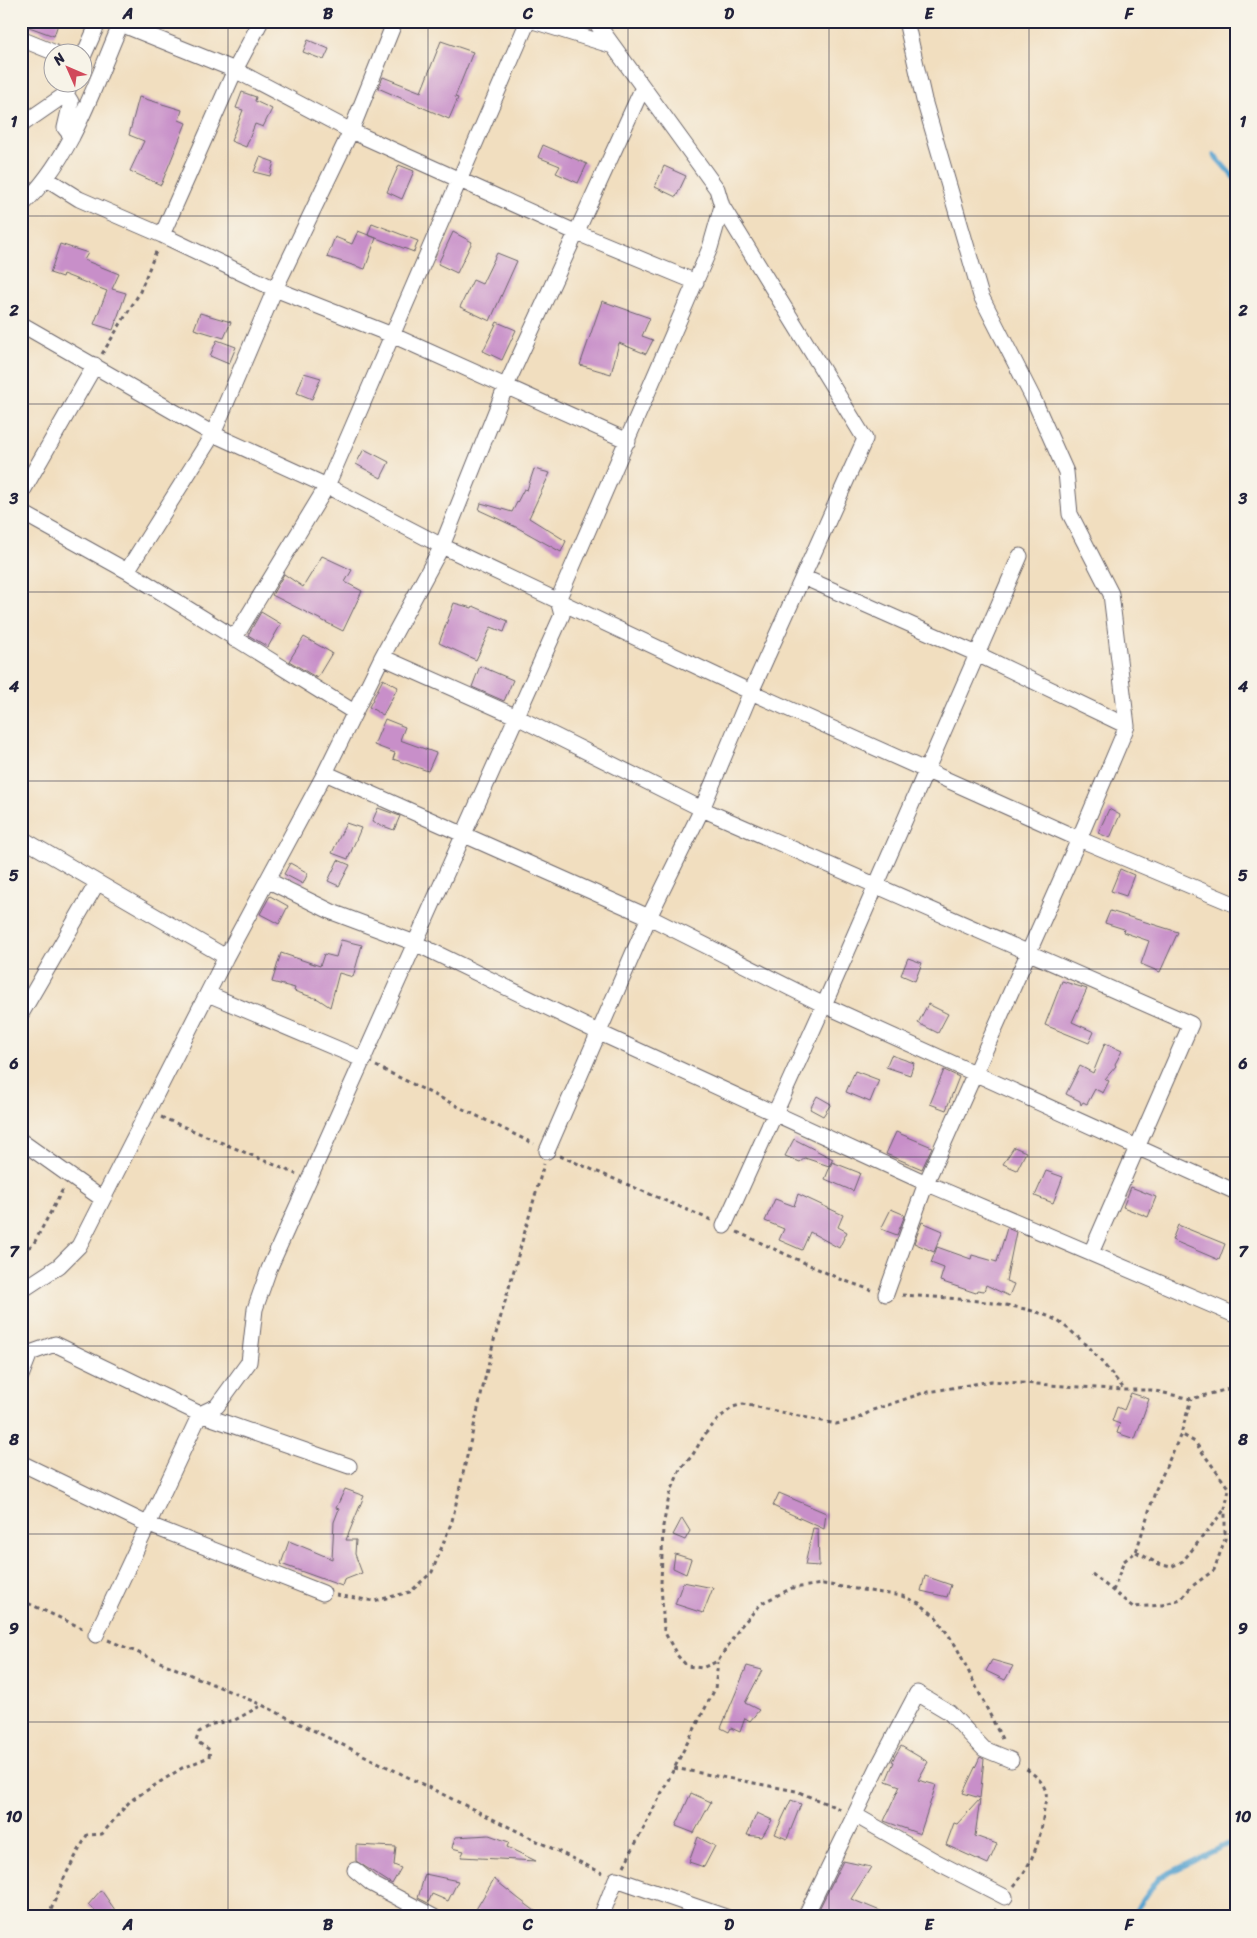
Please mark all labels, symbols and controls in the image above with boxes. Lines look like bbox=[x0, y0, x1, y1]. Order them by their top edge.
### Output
text: A bbox=[122, 0, 133, 28]
text: B bbox=[323, 0, 334, 28]
text: C bbox=[522, 0, 534, 28]
text: D bbox=[724, 0, 734, 28]
text: E bbox=[925, 0, 935, 28]
text: F bbox=[1124, 0, 1135, 28]
north arrow bbox=[42, 42, 92, 92]
text: N bbox=[46, 47, 72, 72]
text: 1 bbox=[11, 107, 18, 136]
text: 1 bbox=[1240, 107, 1247, 136]
text: 2 bbox=[8, 296, 19, 325]
text: 2 bbox=[1237, 296, 1248, 325]
text: 3 bbox=[9, 484, 19, 513]
text: 3 bbox=[1238, 484, 1248, 513]
text: 4 bbox=[8, 672, 19, 701]
text: 4 bbox=[1237, 672, 1248, 701]
text: 5 bbox=[9, 861, 19, 890]
text: 5 bbox=[1238, 861, 1248, 890]
text: 6 bbox=[8, 1049, 19, 1078]
text: 6 bbox=[1237, 1049, 1248, 1078]
text: 7 bbox=[9, 1237, 20, 1266]
text: 7 bbox=[1238, 1237, 1249, 1266]
text: 8 bbox=[8, 1425, 19, 1454]
text: 8 bbox=[1237, 1425, 1248, 1454]
text: 9 bbox=[9, 1614, 19, 1643]
text: 9 bbox=[1238, 1614, 1248, 1643]
text: 10 bbox=[6, 1802, 22, 1831]
text: 10 bbox=[1235, 1802, 1251, 1831]
text: A bbox=[122, 1910, 133, 1938]
text: B bbox=[323, 1910, 334, 1938]
text: C bbox=[522, 1910, 534, 1938]
text: D bbox=[724, 1910, 734, 1938]
text: E bbox=[925, 1910, 935, 1938]
text: F bbox=[1124, 1910, 1135, 1938]

